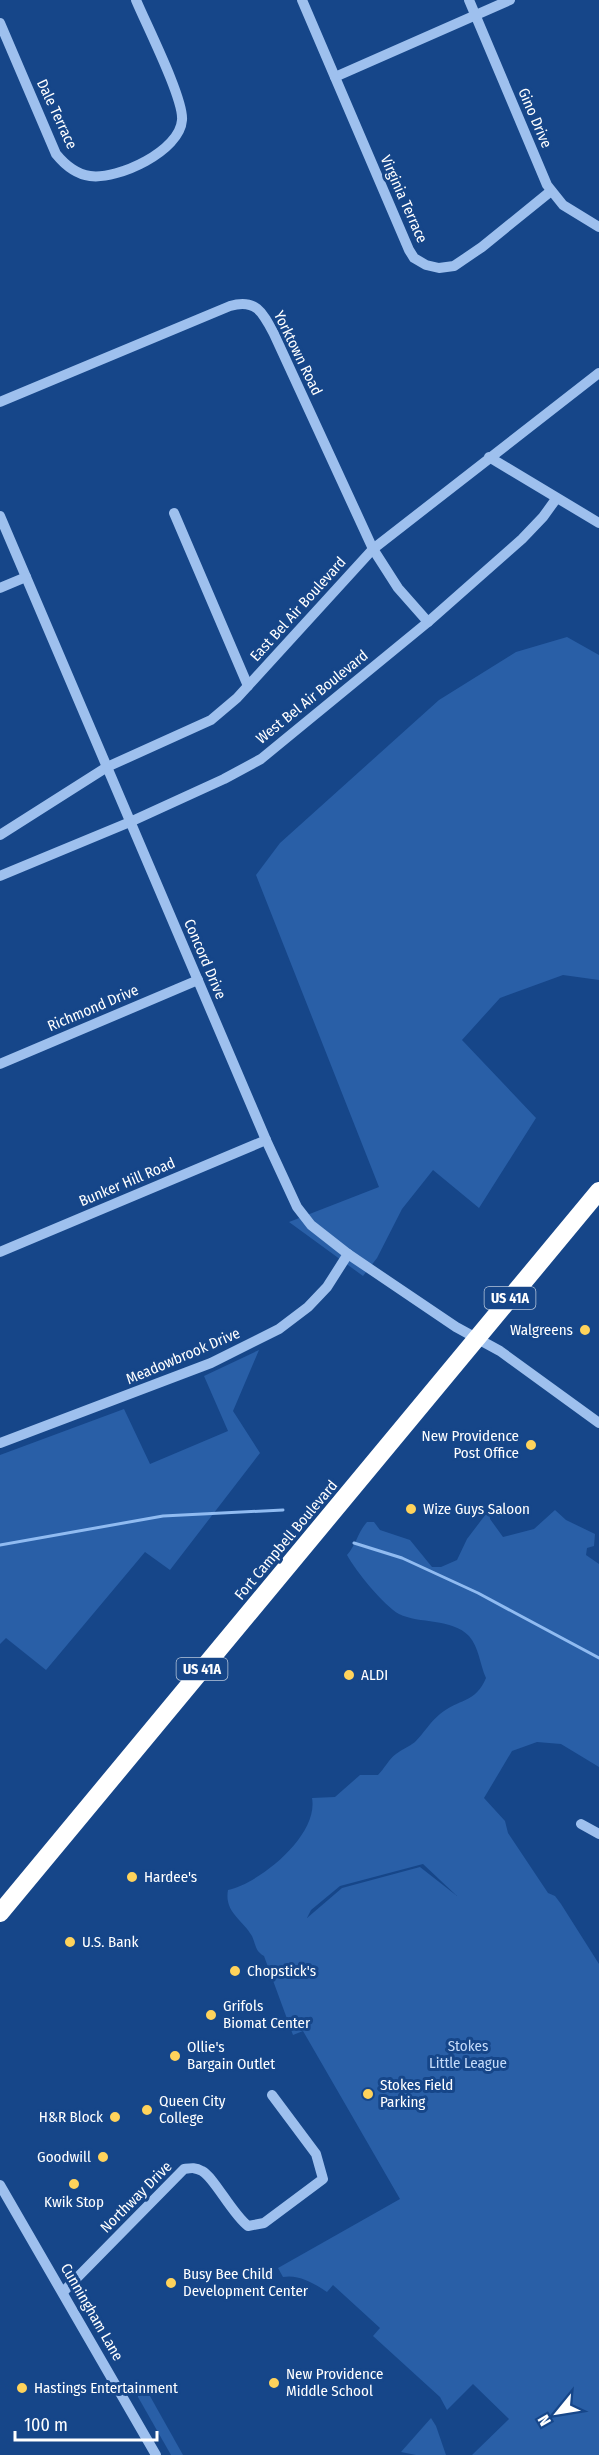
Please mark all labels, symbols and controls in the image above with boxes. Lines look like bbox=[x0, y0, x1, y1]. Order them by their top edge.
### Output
street label: Dale Terrace bbox=[33, 76, 81, 152]
street label: Gino Drive bbox=[514, 85, 556, 151]
street label: Virginia Terrace bbox=[377, 152, 431, 246]
street label: Yorktown Road bbox=[270, 308, 326, 398]
street label: East Bel Air Boulevard bbox=[246, 553, 350, 665]
street label: West Bel Air Boulevard bbox=[252, 646, 372, 748]
street label: Concord Drive bbox=[180, 916, 230, 1002]
street label: Richmond Drive bbox=[45, 981, 141, 1035]
street label: Bunker Hill Road bbox=[76, 1154, 178, 1210]
road number: US 41A bbox=[484, 1287, 536, 1309]
place label: Walgreens bbox=[510, 1321, 573, 1339]
marker: Walgreens bbox=[578, 1323, 592, 1337]
street label: Meadowbrook Drive bbox=[123, 1324, 243, 1388]
place label: New Providence Post Office bbox=[422, 1427, 519, 1462]
marker: New Providence Post Office bbox=[524, 1438, 538, 1452]
street label: Fort Campbell Boulevard bbox=[231, 1477, 341, 1603]
place label: Wize Guys Saloon bbox=[423, 1500, 530, 1518]
marker: Wize Guys Saloon bbox=[404, 1502, 418, 1516]
road number: US 41A bbox=[176, 1658, 228, 1680]
place label: ALDI bbox=[361, 1666, 388, 1684]
marker: ALDI bbox=[342, 1668, 356, 1682]
place label: Hardee's bbox=[144, 1868, 197, 1886]
marker: Hardee's bbox=[125, 1870, 139, 1884]
place label: U.S. Bank bbox=[82, 1933, 138, 1951]
marker: U.S. Bank bbox=[63, 1935, 77, 1949]
place label: Chopstick's bbox=[247, 1962, 316, 1980]
marker: Chopstick's bbox=[228, 1964, 242, 1978]
place label: Grifols Biomat Center bbox=[223, 1997, 311, 2032]
marker: Grifols Biomat Center bbox=[204, 2008, 218, 2022]
park label: Stokes Little League bbox=[429, 2037, 507, 2072]
place label: Ollie's Bargain Outlet bbox=[187, 2038, 275, 2073]
marker: Ollie's Bargain Outlet bbox=[168, 2049, 182, 2063]
place label: Stokes Field Parking bbox=[380, 2076, 453, 2111]
marker: Stokes Field Parking bbox=[361, 2087, 375, 2101]
place label: Queen City College bbox=[159, 2092, 226, 2127]
marker: Queen City College bbox=[140, 2103, 154, 2117]
place label: H&R Block bbox=[39, 2108, 103, 2126]
marker: H&R Block bbox=[108, 2110, 122, 2124]
place label: Goodwill bbox=[37, 2148, 91, 2166]
marker: Goodwill bbox=[96, 2150, 110, 2164]
street label: Northway Drive bbox=[96, 2157, 176, 2237]
marker: Kwik Stop bbox=[67, 2177, 81, 2191]
place label: Kwik Stop bbox=[44, 2193, 104, 2211]
street label: Cunningham Lane bbox=[57, 2260, 127, 2364]
place label: Busy Bee Child Development Center bbox=[183, 2265, 309, 2300]
marker: Busy Bee Child Development Center bbox=[164, 2276, 178, 2290]
place label: New Providence Middle School bbox=[286, 2365, 383, 2400]
marker: New Providence Middle School bbox=[267, 2376, 281, 2390]
place label: Hastings Entertainment bbox=[34, 2379, 178, 2397]
marker: Hastings Entertainment bbox=[15, 2381, 29, 2395]
north arrow bbox=[527, 2383, 587, 2443]
scale bar bbox=[15, 2404, 158, 2442]
text: N bbox=[534, 2411, 555, 2429]
text: 100 m bbox=[24, 2414, 68, 2436]

